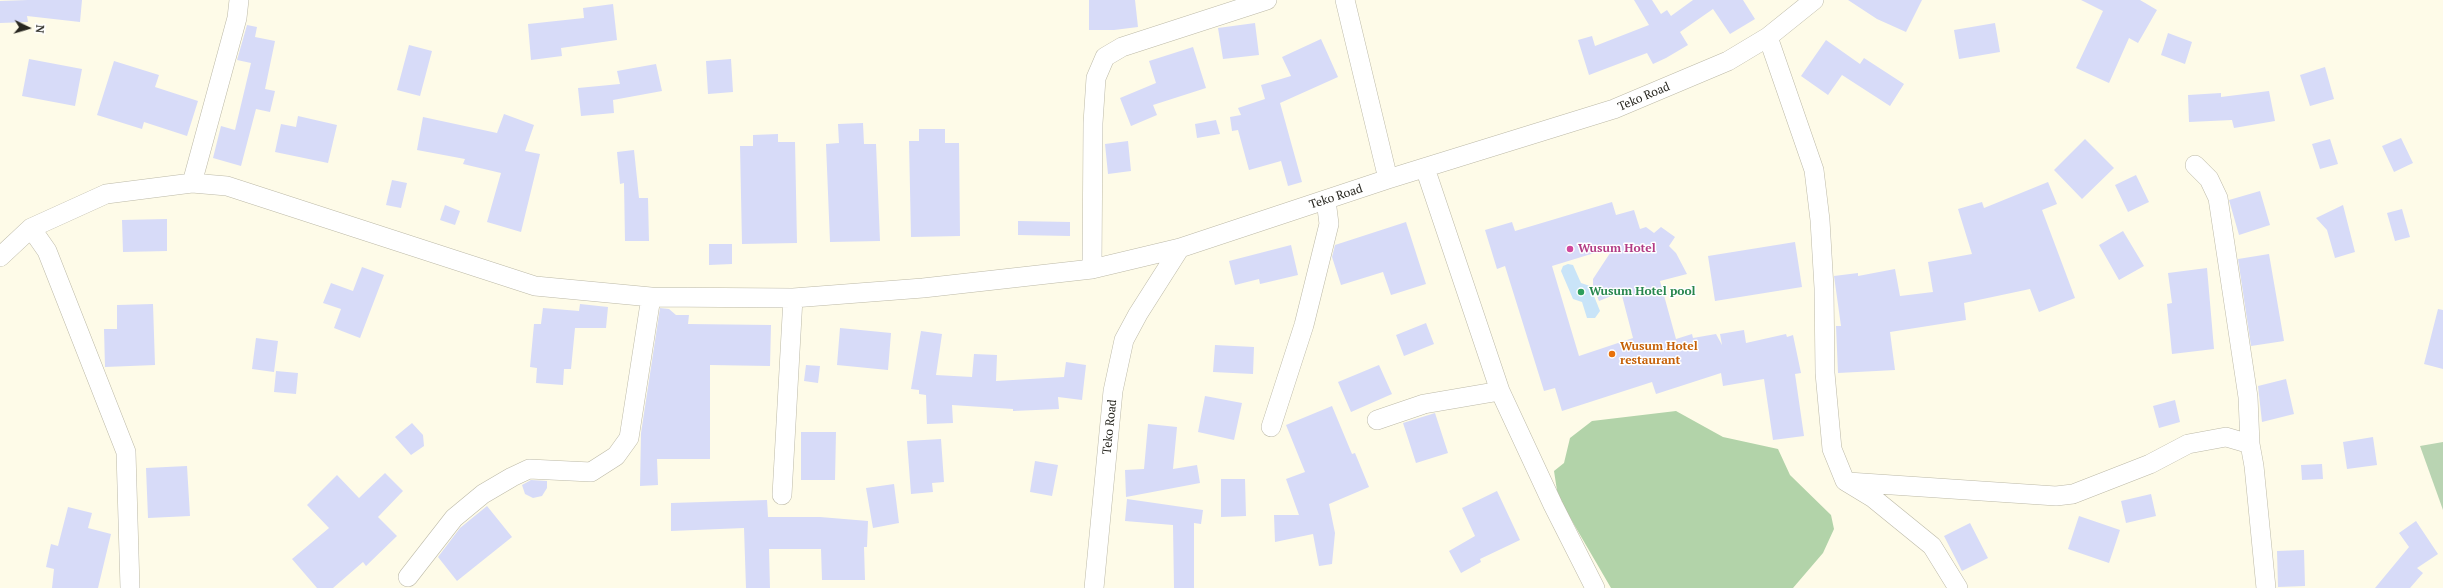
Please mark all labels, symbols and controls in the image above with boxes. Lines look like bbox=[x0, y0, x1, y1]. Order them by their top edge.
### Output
north arrow bbox=[8, 8, 48, 48]
text: N bbox=[33, 24, 47, 34]
street label: Teko Road bbox=[1616, 80, 1672, 114]
street label: Teko Road bbox=[1308, 182, 1364, 212]
place label: Wusum Hotel bbox=[1578, 242, 1656, 256]
marker: Wusum Hotel bbox=[1565, 244, 1575, 254]
place label: Wusum Hotel pool bbox=[1589, 285, 1696, 299]
marker: Wusum Hotel pool bbox=[1576, 287, 1586, 297]
place label: Wusum Hotel restaurant bbox=[1620, 340, 1698, 368]
marker: Wusum Hotel restaurant bbox=[1607, 349, 1617, 359]
street label: Teko Road bbox=[1100, 399, 1120, 455]

